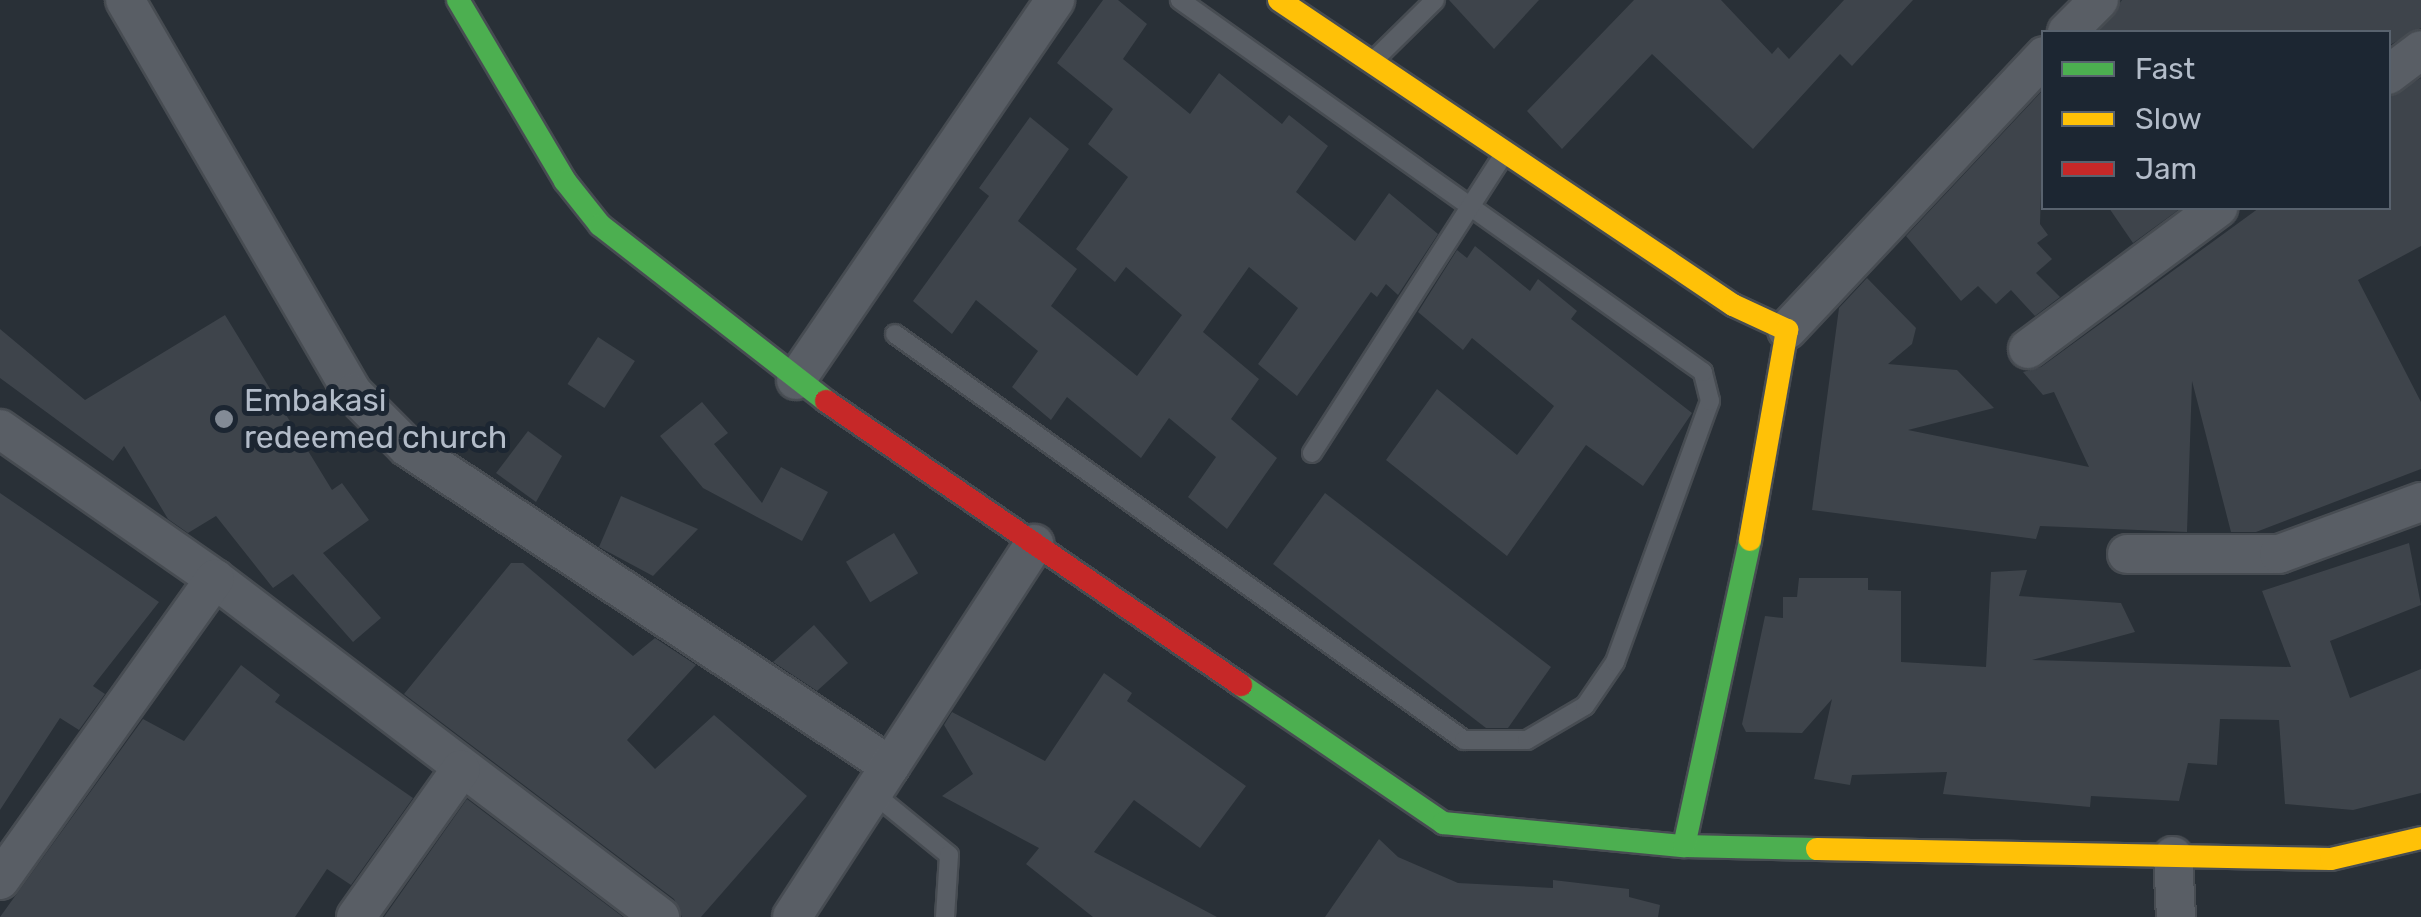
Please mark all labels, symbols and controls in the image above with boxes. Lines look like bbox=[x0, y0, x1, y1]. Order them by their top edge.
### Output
legend bbox=[2041, 30, 2391, 210]
text: Fast bbox=[2135, 51, 2195, 87]
text: Slow bbox=[2135, 101, 2202, 137]
text: Jam bbox=[2135, 151, 2197, 187]
place label: Embakasi redeemed church bbox=[244, 382, 507, 457]
marker: Embakasi redeemed church bbox=[213, 408, 235, 430]

